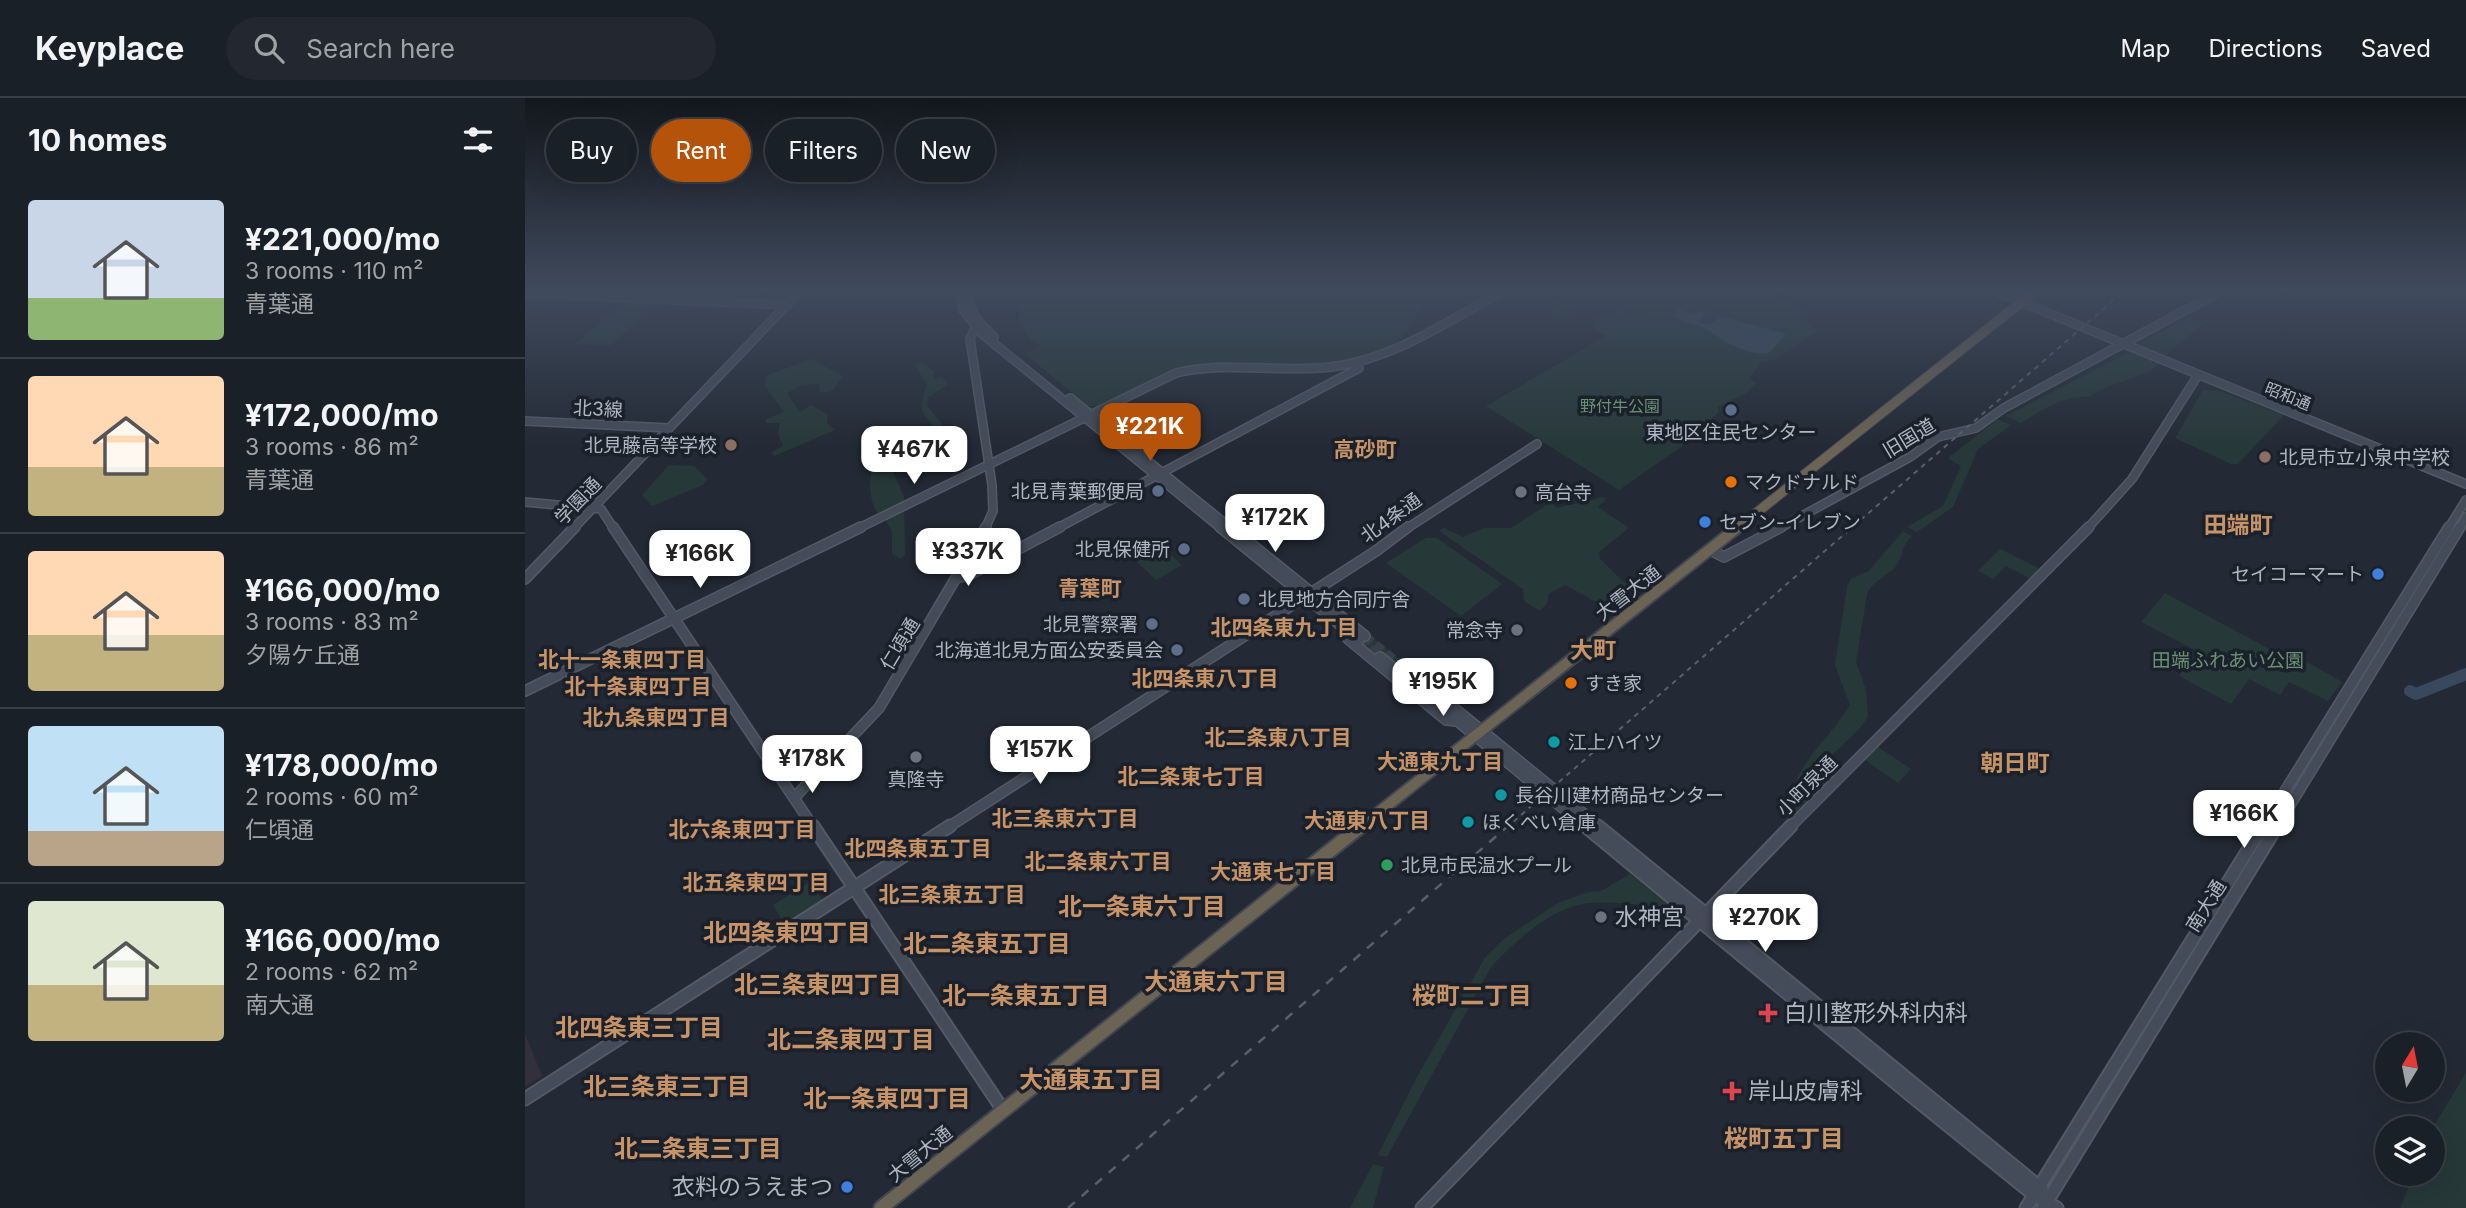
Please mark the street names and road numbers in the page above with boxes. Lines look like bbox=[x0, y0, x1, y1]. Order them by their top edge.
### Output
street label: 昭和通 bbox=[2262, 378, 2314, 414]
street label: 北3線 bbox=[573, 396, 623, 422]
street label: 旧国道 bbox=[1879, 413, 1939, 463]
street label: 学園通 bbox=[550, 473, 606, 529]
street label: 北4条通 bbox=[1356, 488, 1426, 548]
street label: 大雪大通 bbox=[1591, 561, 1665, 625]
street label: 仁頃通 bbox=[875, 614, 925, 674]
street label: 小町泉通 bbox=[1772, 751, 1842, 821]
street label: 南大通 bbox=[2181, 876, 2231, 936]
street label: 大雪大通 bbox=[883, 1121, 957, 1187]

